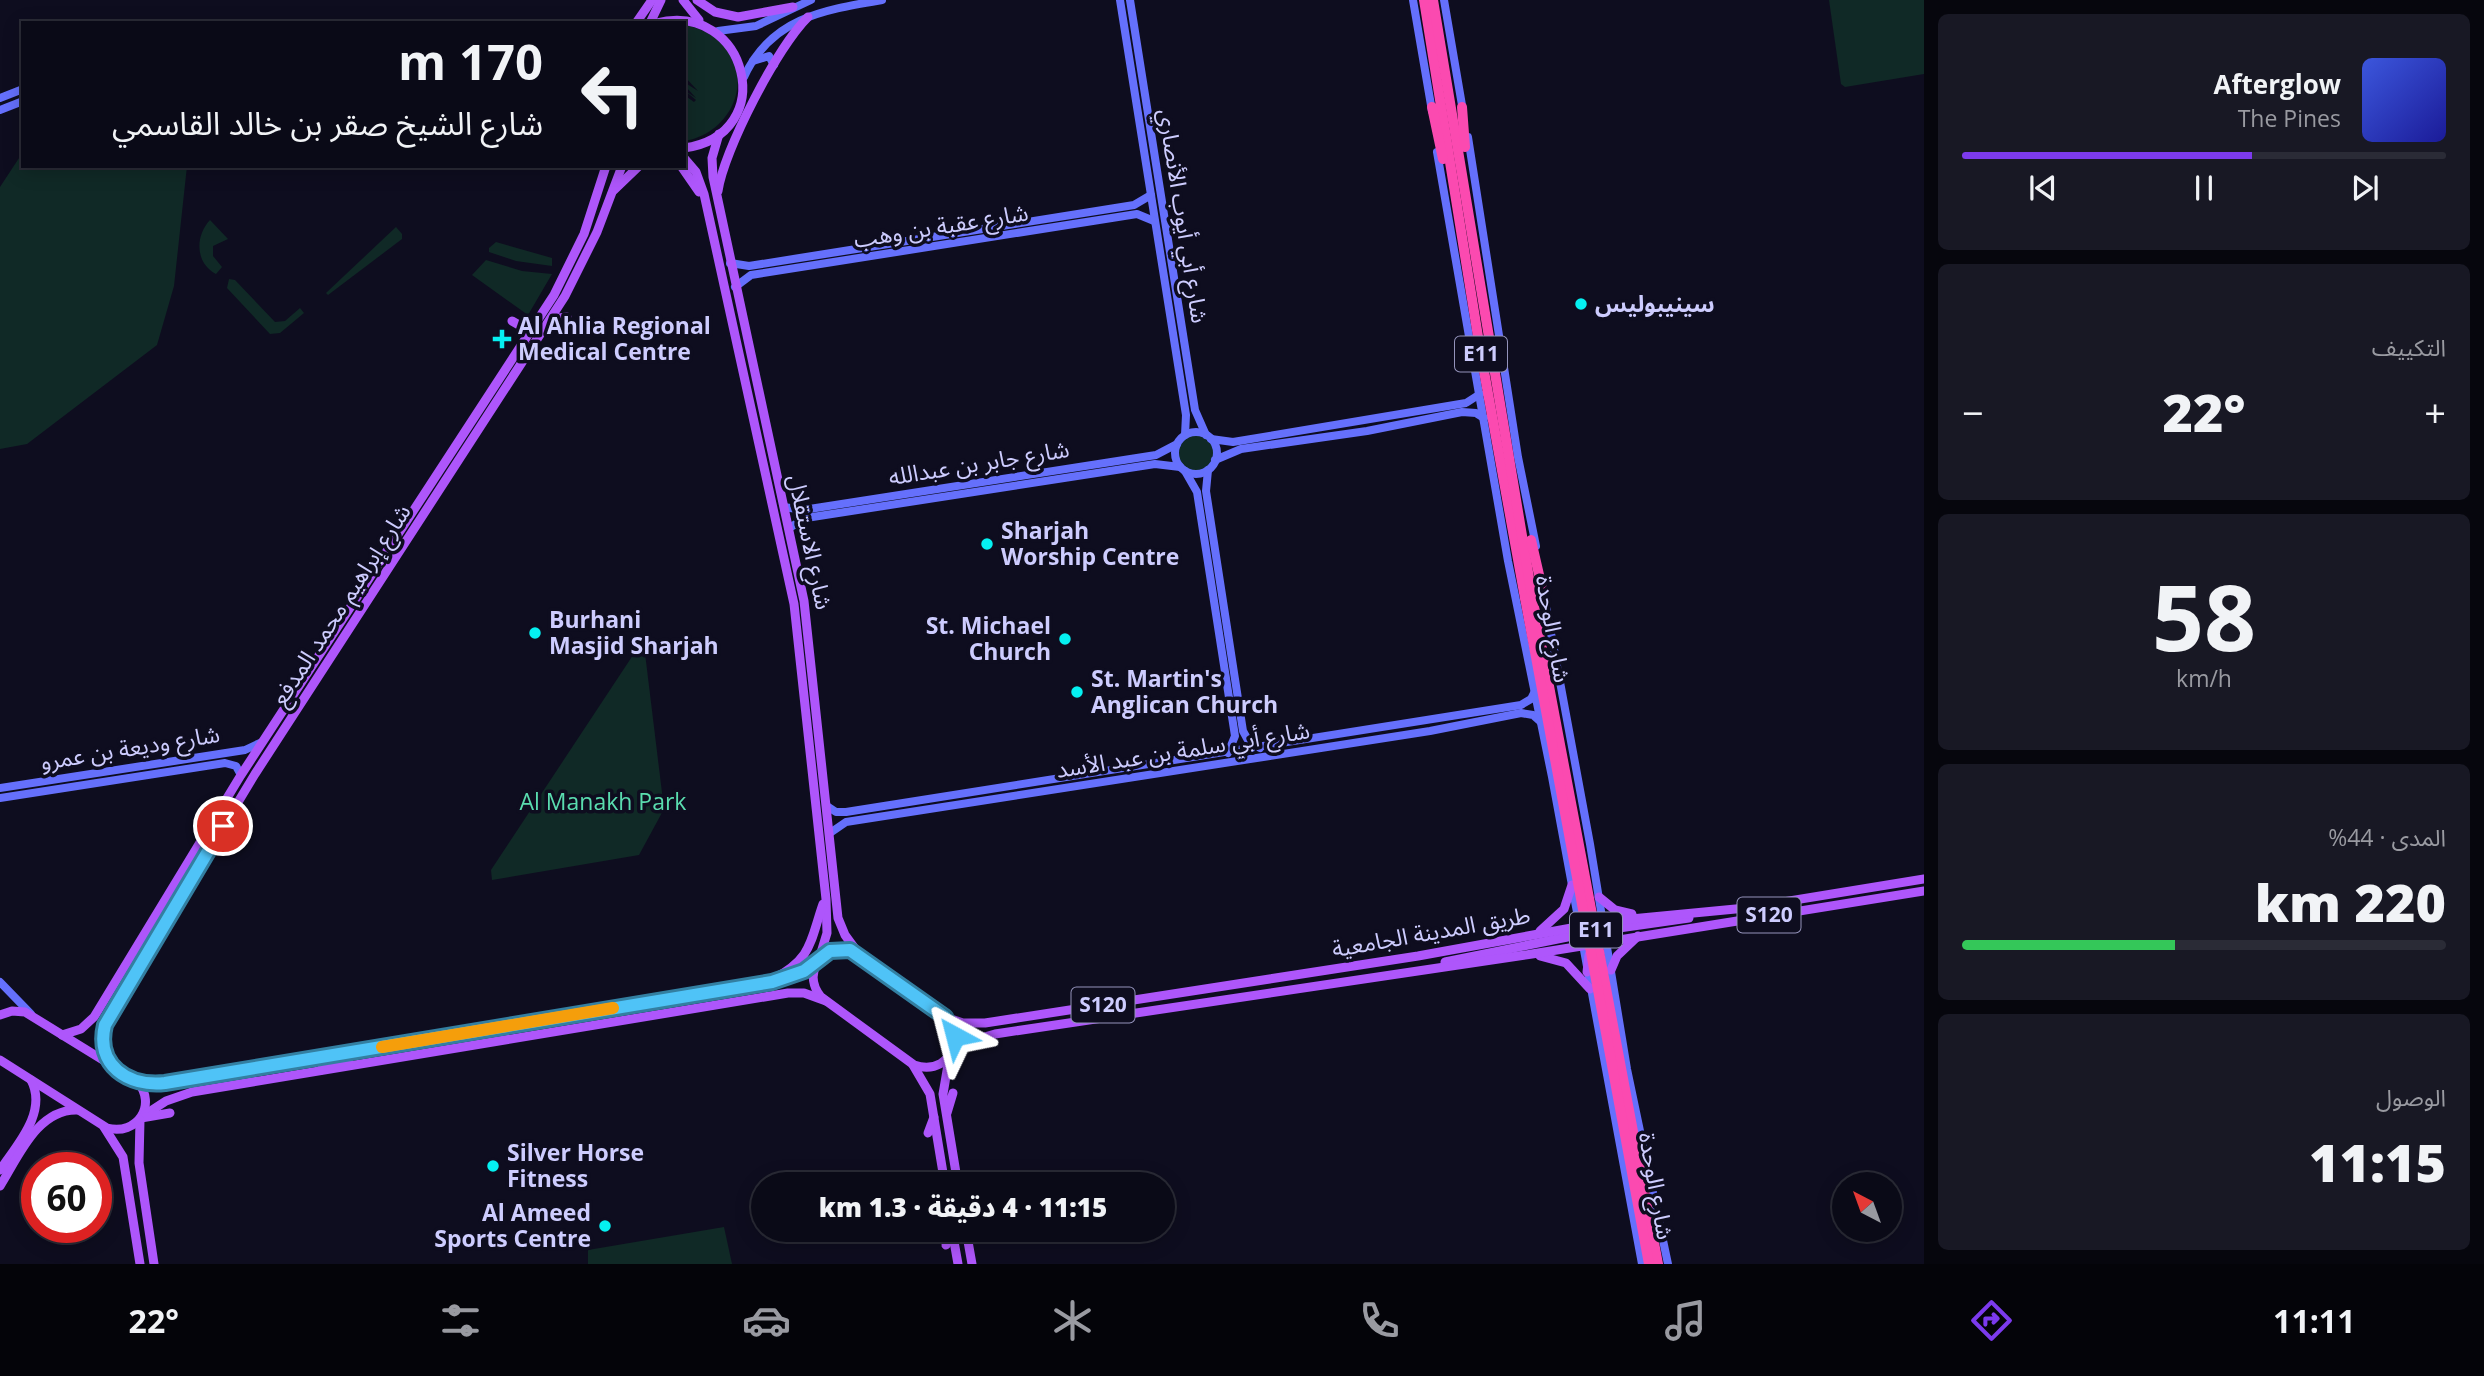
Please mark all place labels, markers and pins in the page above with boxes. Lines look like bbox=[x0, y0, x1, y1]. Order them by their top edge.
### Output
place label: سينيبوليس bbox=[1595, 287, 1715, 319]
marker: سينيبوليس bbox=[1573, 296, 1589, 312]
place label: Al Ahlia Regional Medical Centre bbox=[518, 309, 711, 367]
marker: Al Ahlia Regional Medical Centre bbox=[492, 329, 512, 349]
place label: Sharjah Worship Centre bbox=[1001, 514, 1179, 572]
marker: Sharjah Worship Centre bbox=[979, 536, 995, 552]
place label: Burhani Masjid Sharjah bbox=[549, 603, 719, 661]
place label: St. Michael Church bbox=[926, 609, 1051, 667]
marker: Burhani Masjid Sharjah bbox=[527, 625, 543, 641]
marker: St. Michael Church bbox=[1057, 631, 1073, 647]
place label: St. Martin's Anglican Church bbox=[1091, 662, 1278, 720]
marker: St. Martin's Anglican Church bbox=[1069, 684, 1085, 700]
pin bbox=[193, 796, 253, 856]
place label: Silver Horse Fitness bbox=[507, 1136, 644, 1194]
marker: Silver Horse Fitness bbox=[485, 1158, 501, 1174]
place label: Al Ameed Sports Centre bbox=[434, 1196, 591, 1254]
marker: Al Ameed Sports Centre bbox=[597, 1218, 613, 1234]

